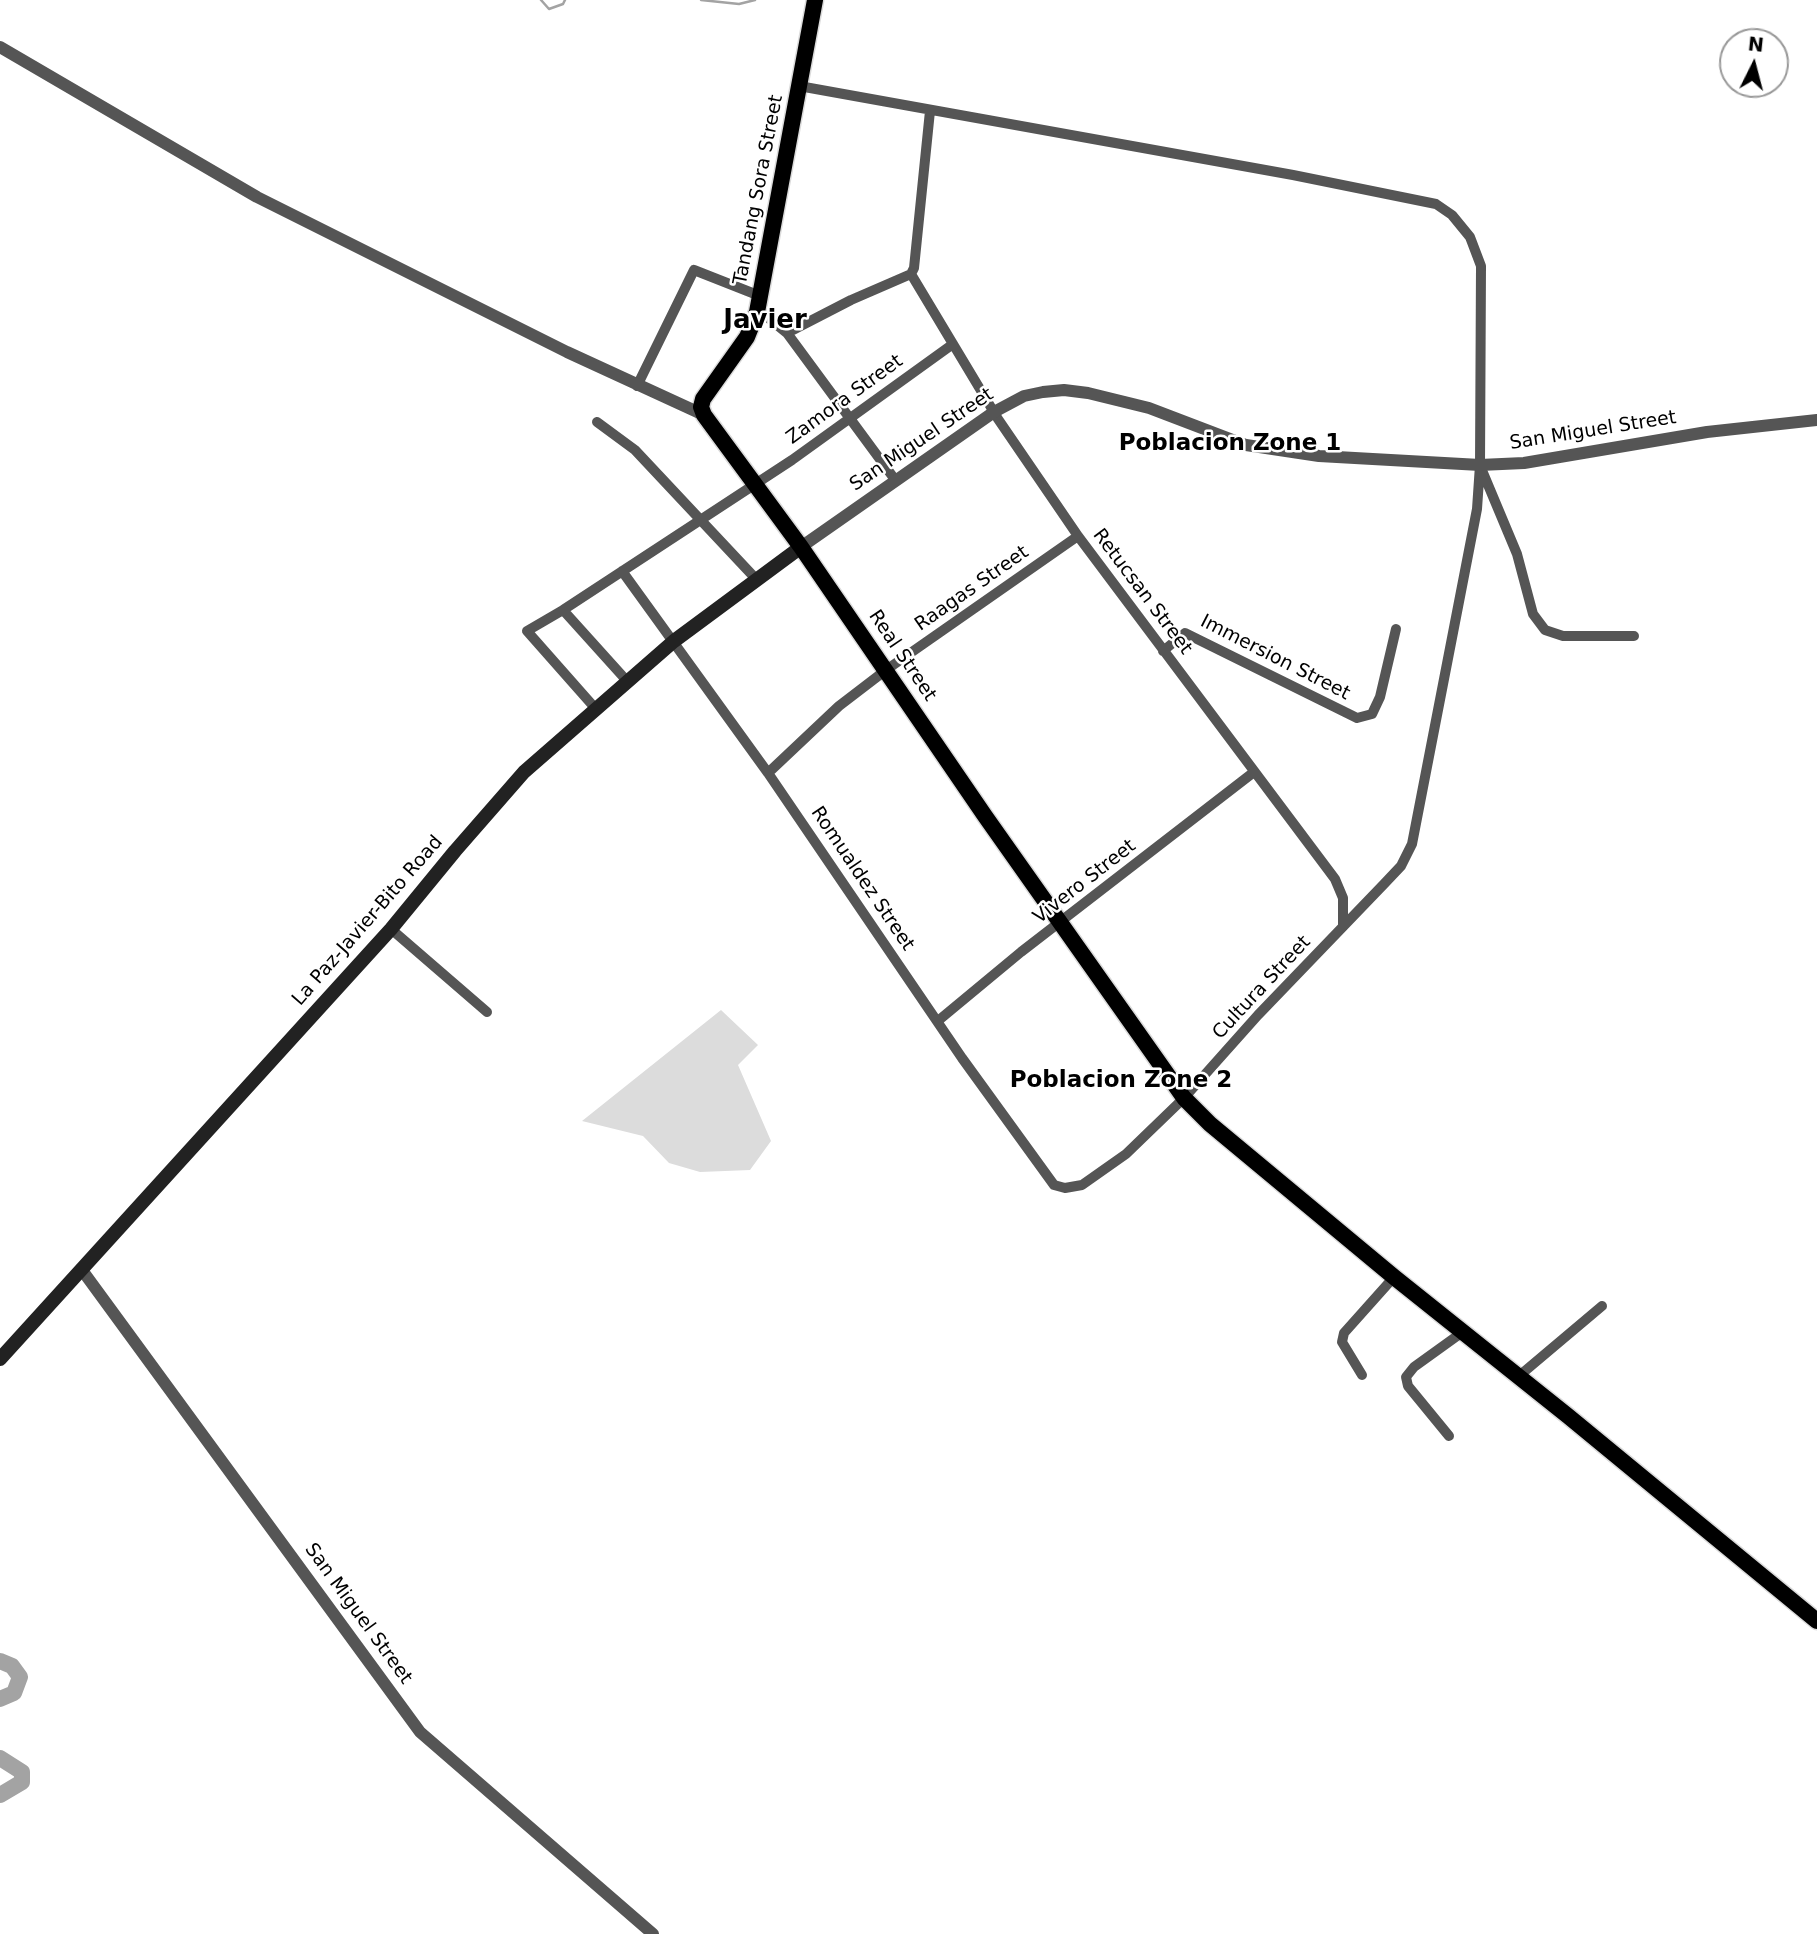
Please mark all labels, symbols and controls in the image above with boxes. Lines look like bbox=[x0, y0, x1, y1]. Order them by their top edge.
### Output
north arrow bbox=[1719, 28, 1789, 98]
text: N bbox=[1747, 32, 1765, 56]
street label: Tandang Sora Street bbox=[729, 93, 789, 287]
district label: Javier bbox=[723, 305, 807, 337]
street label: Zamora Street bbox=[782, 350, 908, 450]
street label: San Miguel Street bbox=[846, 383, 998, 497]
street label: San Miguel Street bbox=[1508, 407, 1678, 455]
district label: Poblacion Zone 1 bbox=[1119, 430, 1341, 458]
street label: Retucsan Street bbox=[1087, 525, 1197, 659]
street label: Raagas Street bbox=[911, 541, 1033, 637]
street label: Real Street bbox=[863, 606, 941, 706]
street label: Immersion Street bbox=[1196, 610, 1354, 706]
street label: Romualdez Street bbox=[805, 803, 919, 955]
street label: La Paz-Javier-Bito Road bbox=[288, 831, 448, 1011]
street label: Vivero Street bbox=[1029, 835, 1141, 929]
street label: Cultura Street bbox=[1208, 931, 1316, 1045]
district label: Poblacion Zone 2 bbox=[1010, 1067, 1232, 1095]
street label: San Miguel Street bbox=[299, 1539, 417, 1689]

